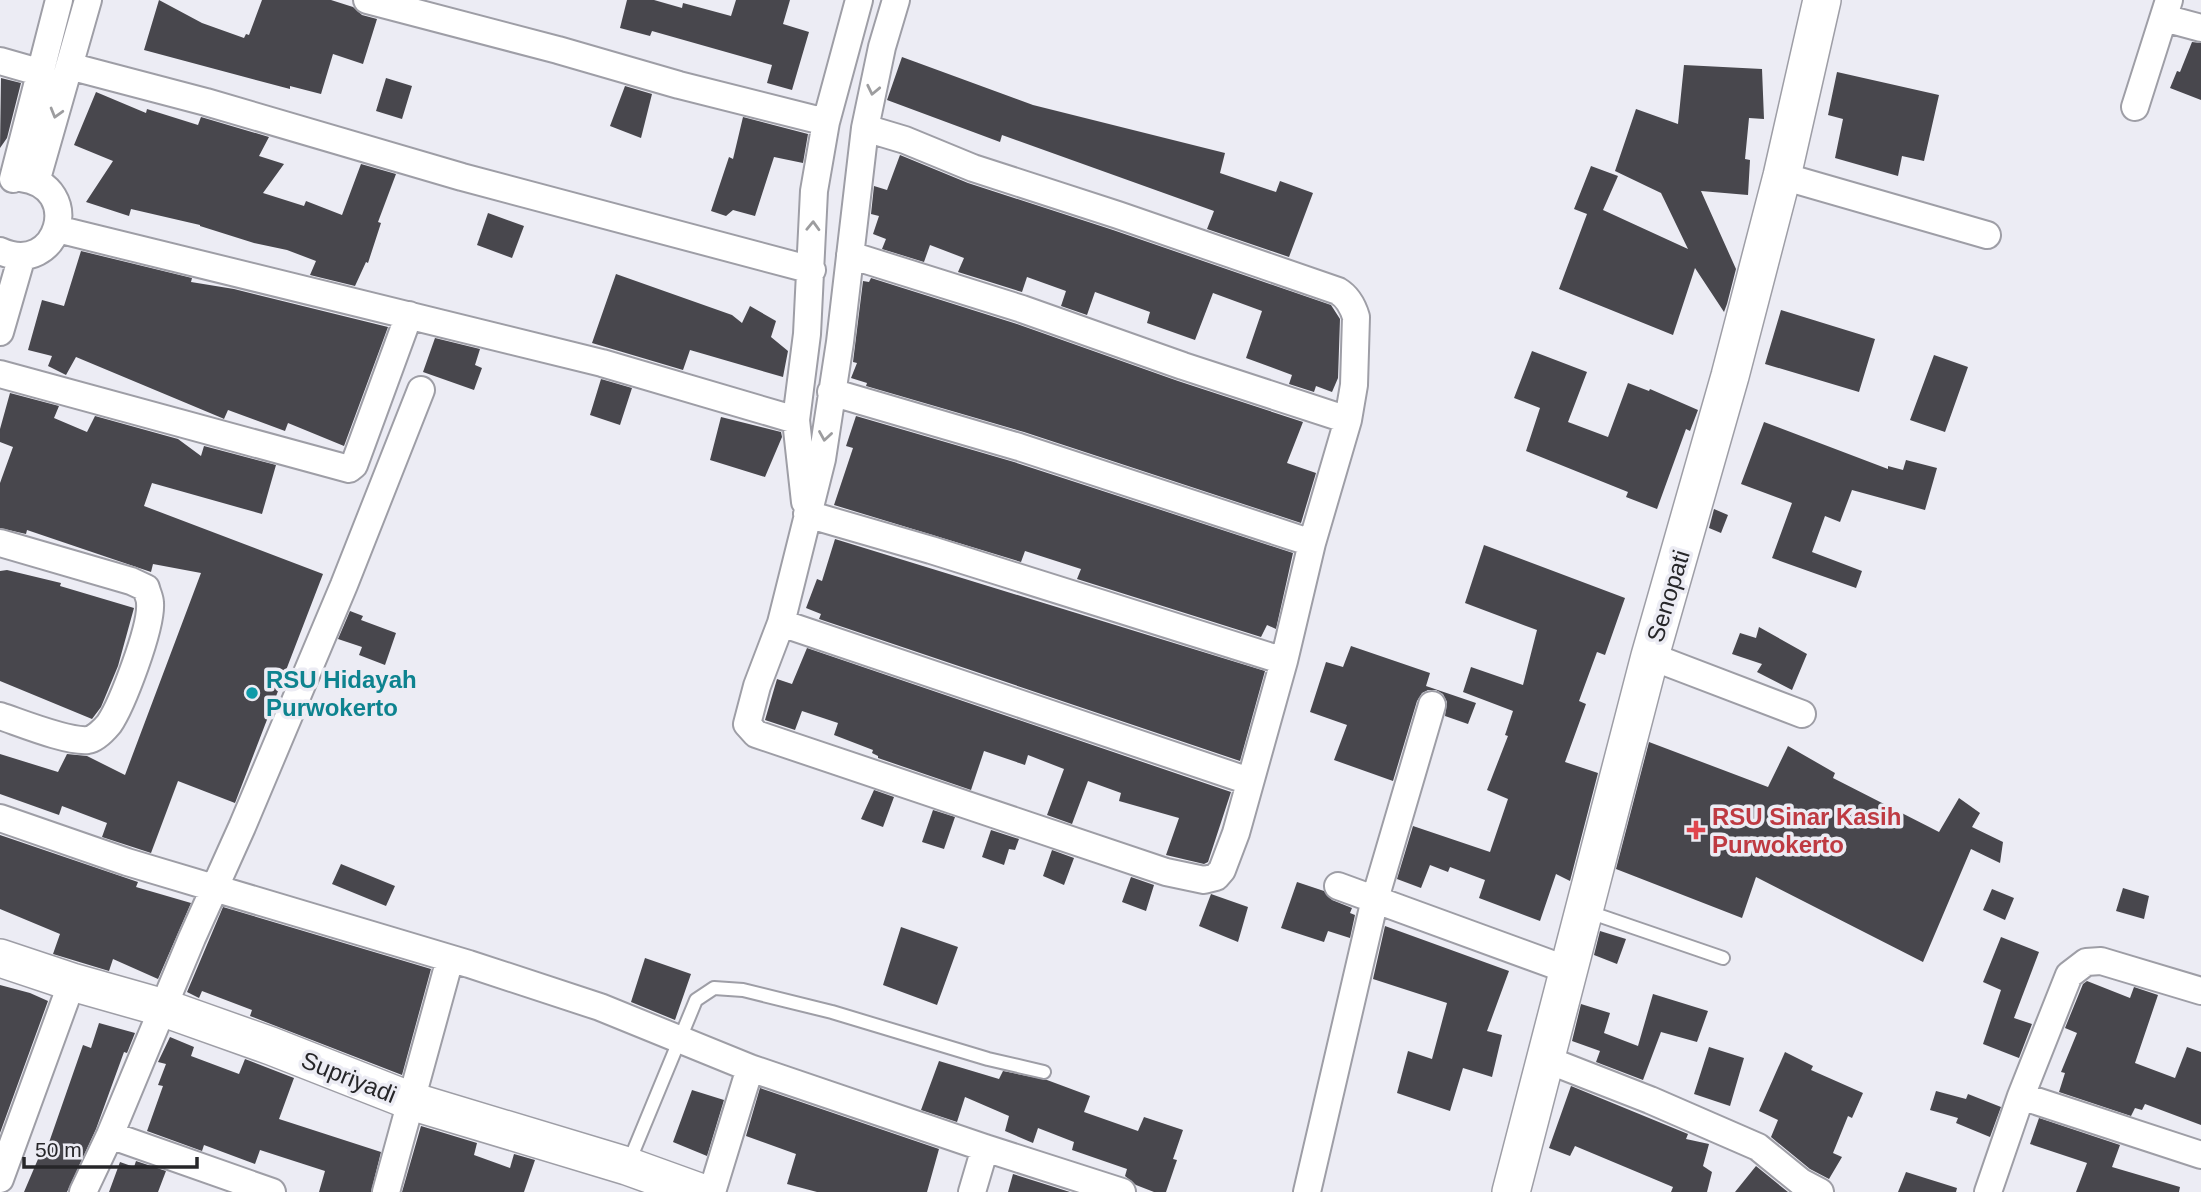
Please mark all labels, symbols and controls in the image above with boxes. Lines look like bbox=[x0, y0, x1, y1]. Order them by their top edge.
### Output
one-way arrow bbox=[867, 84, 882, 96]
one-way arrow bbox=[49, 107, 64, 119]
one-way arrow bbox=[805, 221, 821, 231]
one-way arrow bbox=[818, 430, 833, 442]
street label: Senopati bbox=[1641, 547, 1695, 645]
place label: RSU Hidayah Purwokerto bbox=[266, 666, 417, 721]
marker: RSU Hidayah Purwokerto bbox=[244, 685, 260, 701]
place label: RSU Sinar Kasih Purwokerto bbox=[1712, 803, 1901, 858]
marker: RSU Sinar Kasih Purwokerto bbox=[1686, 820, 1706, 840]
street label: Supriyadi bbox=[298, 1046, 400, 1108]
scale bar bbox=[24, 1126, 198, 1170]
text: 50 m bbox=[35, 1138, 82, 1161]

